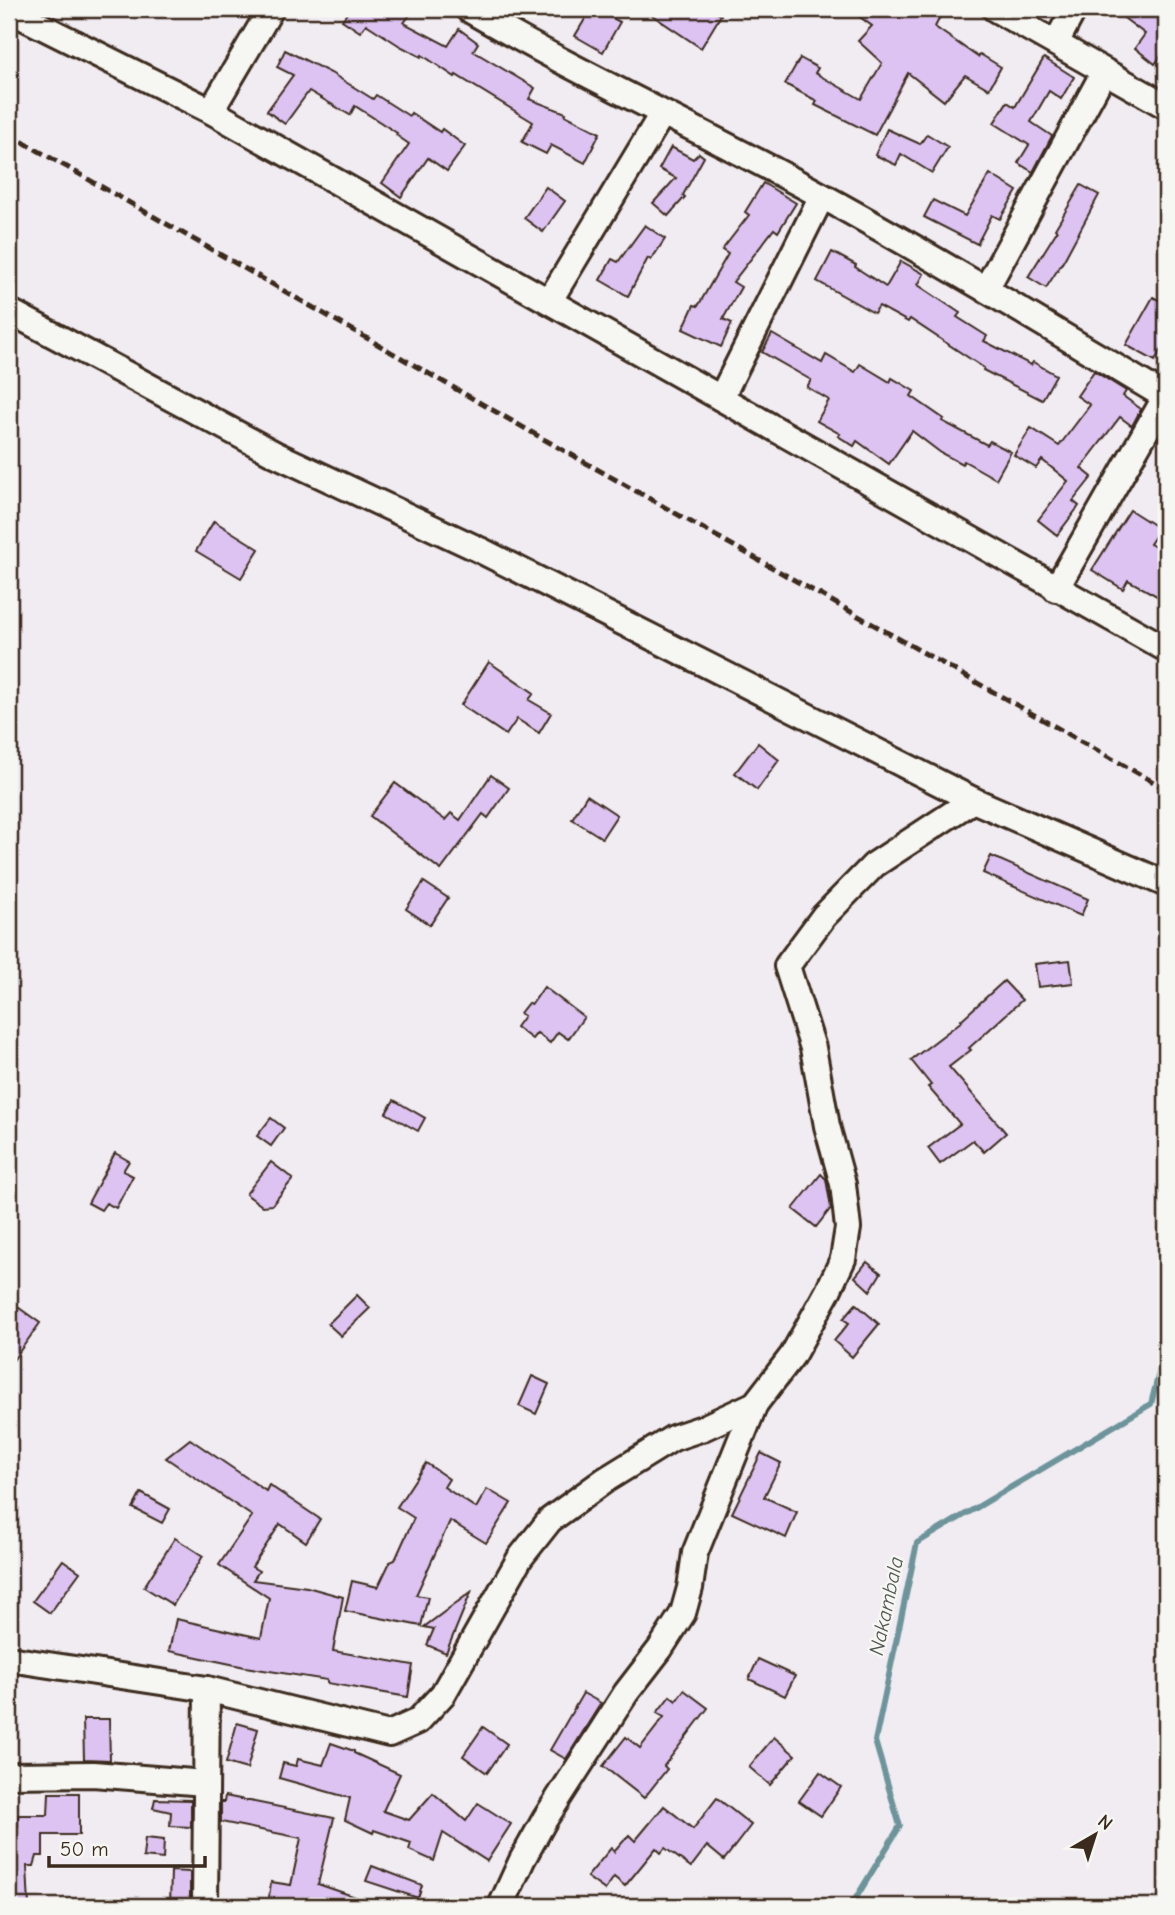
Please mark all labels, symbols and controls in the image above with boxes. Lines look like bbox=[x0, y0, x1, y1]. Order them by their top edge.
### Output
water label: Nakambala bbox=[864, 1554, 908, 1658]
north arrow bbox=[1060, 1800, 1130, 1870]
text: N bbox=[1093, 1810, 1117, 1835]
scale bar bbox=[49, 1824, 205, 1868]
text: 50 m bbox=[60, 1837, 109, 1861]

